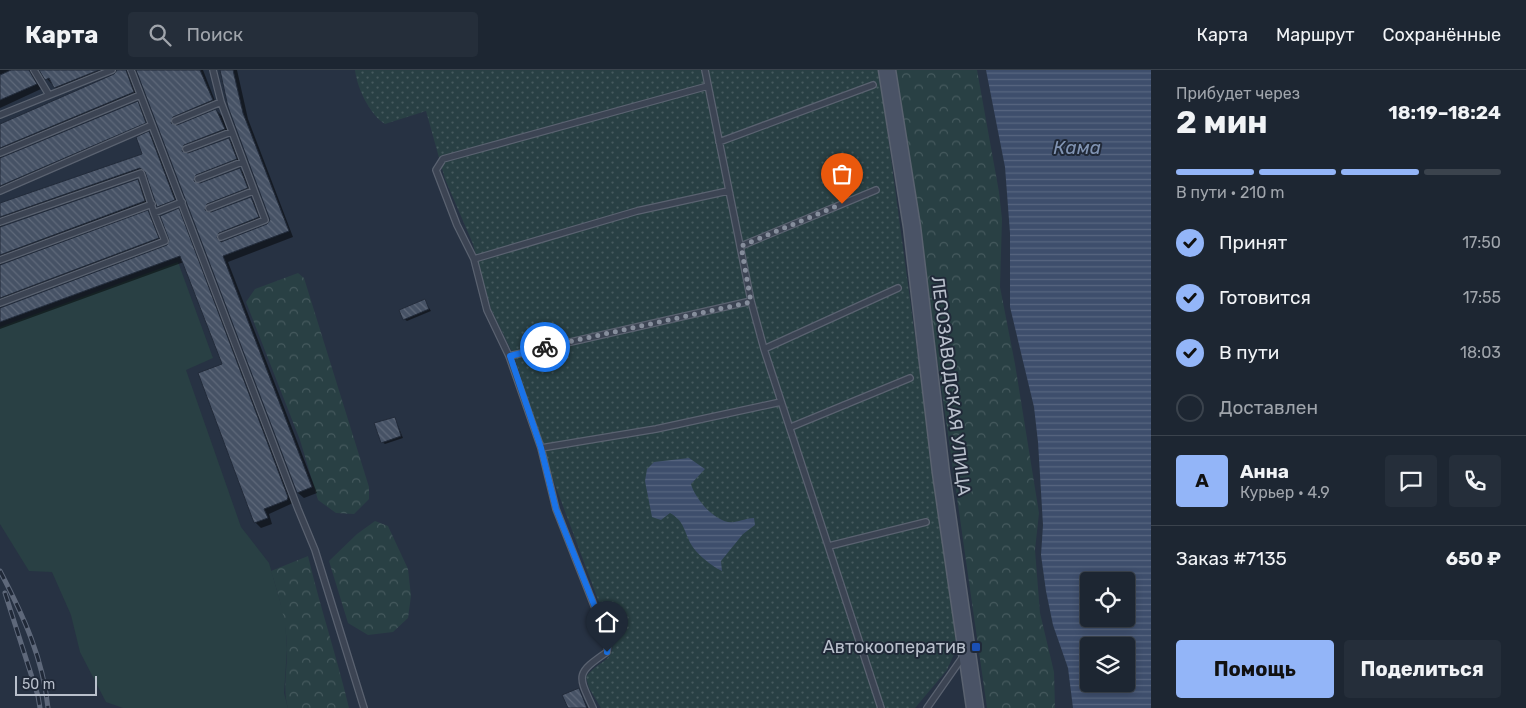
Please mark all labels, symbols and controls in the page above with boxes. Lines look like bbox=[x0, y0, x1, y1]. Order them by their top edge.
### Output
search box bbox=[128, 12, 478, 57]
text: Карта bbox=[25, 21, 98, 49]
icon: search bbox=[146, 21, 174, 49]
text: Поиск bbox=[186, 23, 243, 46]
text: Карта bbox=[1197, 24, 1248, 46]
text: Маршрут bbox=[1276, 24, 1355, 46]
text: Сохранённые bbox=[1383, 24, 1501, 46]
text: Прибудет через bbox=[1176, 84, 1300, 103]
text: 18:19–18:24 bbox=[1388, 101, 1501, 124]
text: 2 мин bbox=[1176, 103, 1268, 141]
water label: Кама bbox=[1053, 136, 1101, 159]
pin bbox=[821, 153, 863, 204]
icon: bag bbox=[828, 160, 856, 188]
text: В пути · 210 m bbox=[1176, 183, 1284, 202]
icon: check bbox=[1176, 229, 1204, 257]
text: Принят bbox=[1219, 231, 1287, 254]
text: 17:50 bbox=[1462, 233, 1501, 252]
street label: ЛЕСОЗАВОДСКАЯ УЛИЦА bbox=[927, 275, 975, 497]
icon: check bbox=[1176, 284, 1204, 312]
text: Готовится bbox=[1219, 286, 1311, 309]
text: 17:55 bbox=[1463, 288, 1501, 307]
courier bbox=[520, 322, 570, 372]
icon: bike bbox=[531, 333, 559, 361]
icon: check bbox=[1176, 339, 1204, 367]
text: В пути bbox=[1219, 341, 1279, 364]
text: 18:03 bbox=[1460, 343, 1501, 362]
text: Доставлен bbox=[1219, 396, 1318, 419]
button: chat bbox=[1385, 455, 1437, 507]
button: phone bbox=[1449, 455, 1501, 507]
text: Анна bbox=[1240, 460, 1289, 483]
text: А bbox=[1195, 469, 1209, 492]
text: Курьер · 4.9 bbox=[1240, 483, 1330, 502]
text: Заказ #7135 bbox=[1176, 547, 1287, 570]
text: 650 ₽ bbox=[1446, 547, 1501, 570]
map controls bbox=[1080, 572, 1135, 692]
button: locate bbox=[1080, 572, 1135, 627]
pin bbox=[586, 601, 628, 652]
icon: home bbox=[593, 608, 621, 636]
place label: Автокооператив bbox=[823, 636, 966, 658]
button: layers bbox=[1080, 637, 1135, 692]
button: Помощь bbox=[1176, 640, 1334, 698]
button: Поделиться bbox=[1344, 640, 1501, 698]
marker: Автокооператив bbox=[970, 641, 982, 653]
scale bar bbox=[15, 673, 98, 696]
text: 50 m bbox=[22, 676, 55, 693]

